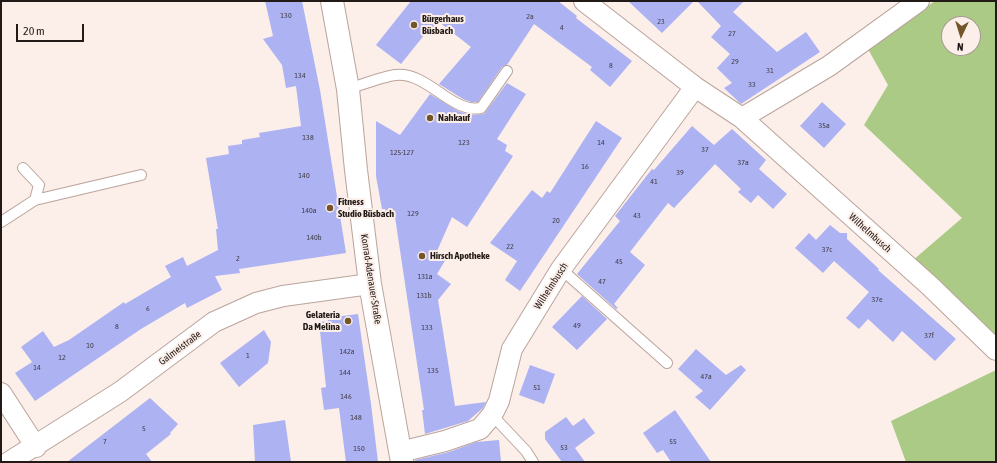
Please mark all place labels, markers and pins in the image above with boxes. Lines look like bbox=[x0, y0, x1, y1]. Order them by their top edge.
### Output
place label: Bürgerhaus Büsbach bbox=[422, 13, 464, 36]
marker: Bürgerhaus Büsbach bbox=[409, 20, 419, 30]
place label: Nahkauf bbox=[438, 112, 470, 124]
marker: Nahkauf bbox=[425, 113, 435, 123]
place label: Fitness Studio Büsbach bbox=[338, 196, 394, 220]
marker: Fitness Studio Büsbach bbox=[325, 203, 335, 213]
place label: Hirsch Apotheke bbox=[430, 250, 490, 262]
marker: Hirsch Apotheke bbox=[417, 251, 427, 261]
place label: Gelateria Da Melina bbox=[303, 309, 340, 332]
marker: Gelateria Da Melina bbox=[343, 316, 353, 326]

